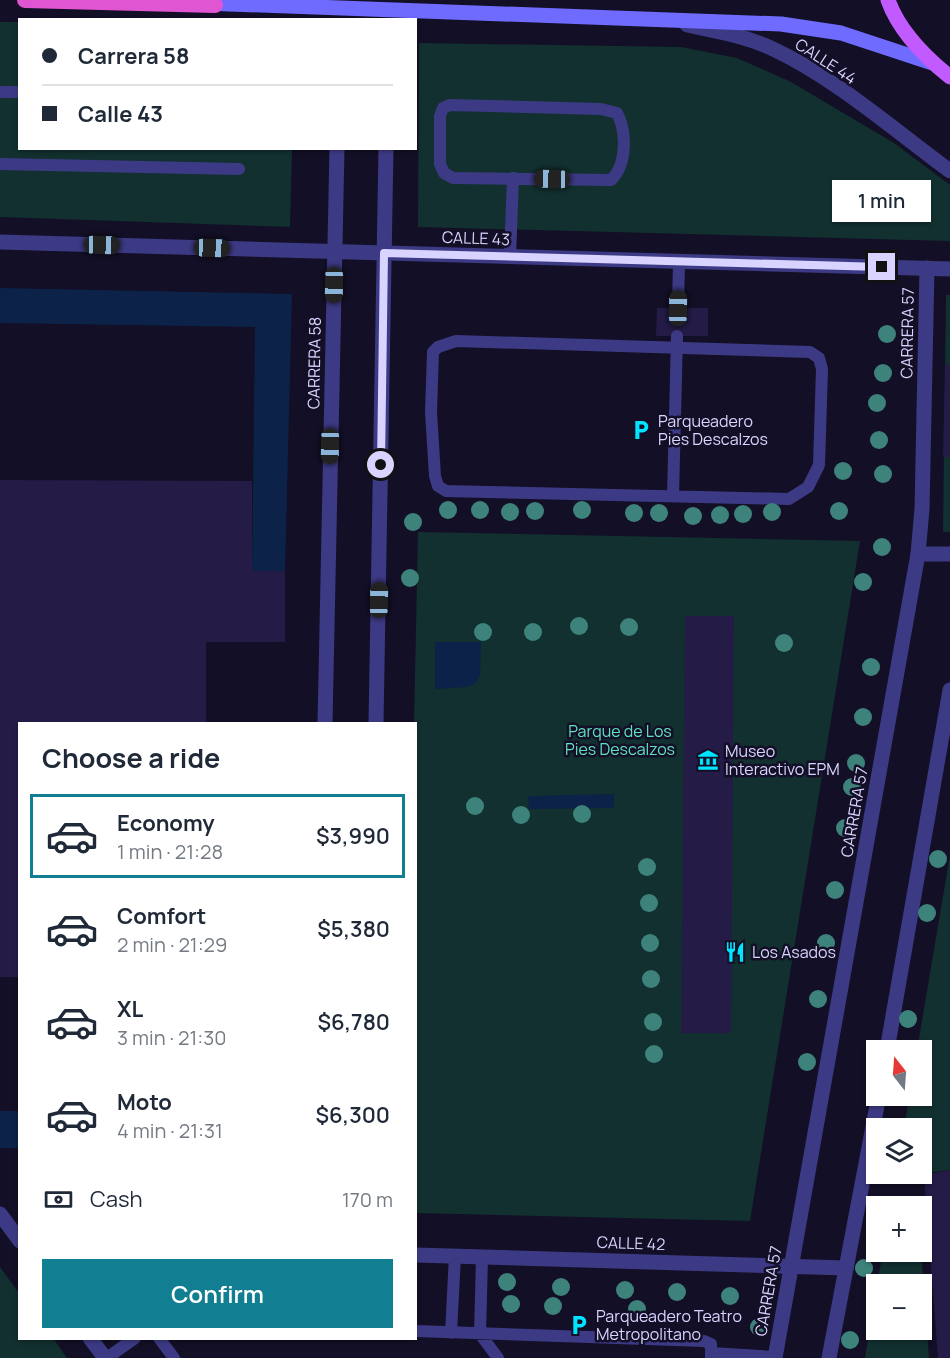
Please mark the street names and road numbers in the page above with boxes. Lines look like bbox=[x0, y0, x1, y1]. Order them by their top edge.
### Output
street label: CALLE 44 bbox=[791, 33, 861, 89]
street label: CALLE 43 bbox=[442, 226, 510, 250]
street label: CARRERA 57 bbox=[895, 287, 919, 379]
street label: CARRERA 58 bbox=[302, 317, 326, 409]
street label: CARRERA 57 bbox=[835, 765, 873, 859]
street label: CALLE 42 bbox=[596, 1231, 666, 1255]
street label: CARRERA 57 bbox=[749, 1244, 787, 1338]

